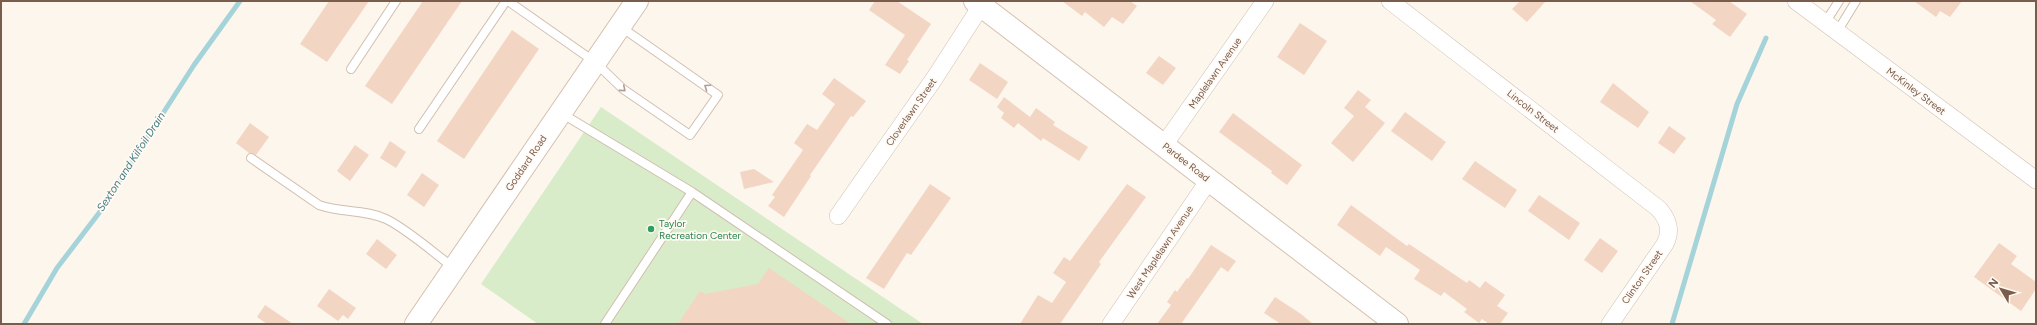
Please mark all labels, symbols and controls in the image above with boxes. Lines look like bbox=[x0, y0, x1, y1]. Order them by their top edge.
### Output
street label: Maplelawn Avenue bbox=[1186, 34, 1245, 111]
street label: McKinley Street bbox=[1884, 64, 1948, 118]
street label: Cloverlawn Street bbox=[883, 75, 939, 149]
one-way arrow bbox=[619, 84, 626, 91]
one-way arrow bbox=[704, 85, 711, 92]
street label: Lincoln Street bbox=[1504, 87, 1562, 136]
water label: Sexton and Kilfoil Drain bbox=[94, 110, 168, 214]
street label: Goddard Road bbox=[502, 132, 550, 194]
street label: Pardee Road bbox=[1160, 139, 1212, 185]
street label: West Maplelawn Avenue bbox=[1124, 202, 1196, 301]
place label: Taylor Recreation Center bbox=[659, 217, 741, 242]
marker: Taylor Recreation Center bbox=[646, 224, 656, 234]
street label: Clinton Street bbox=[1619, 247, 1665, 306]
north arrow bbox=[1981, 269, 2021, 309]
text: N bbox=[1986, 276, 2001, 291]

